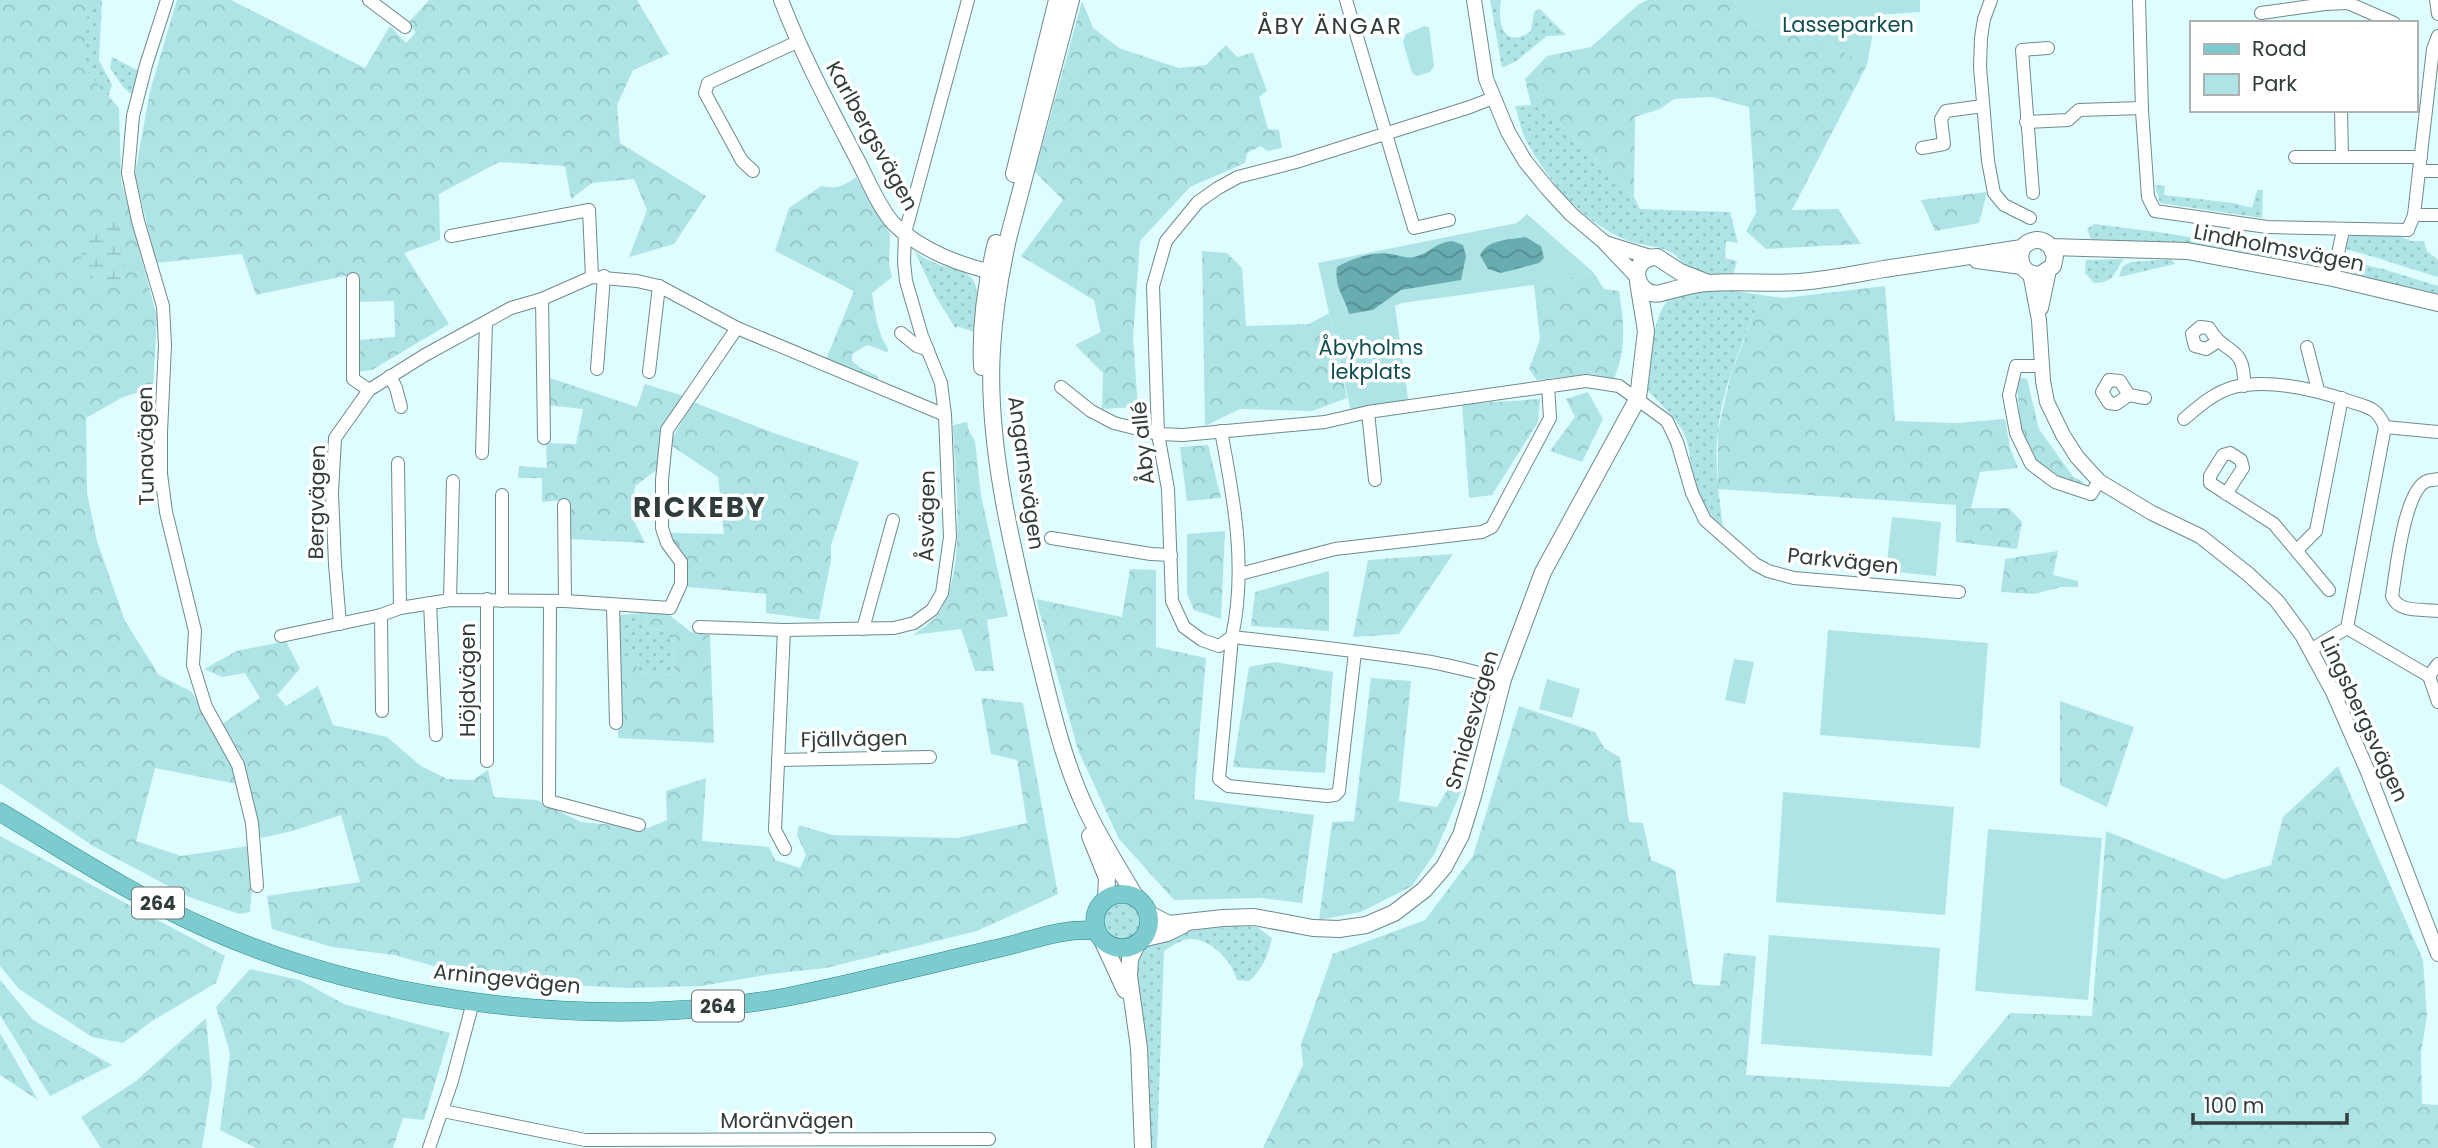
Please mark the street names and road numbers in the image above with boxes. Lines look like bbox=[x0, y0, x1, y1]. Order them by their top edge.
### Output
street label: Karlbergsvägen bbox=[819, 56, 926, 216]
street label: Lindholmsvägen bbox=[2191, 217, 2367, 278]
street label: Tunavägen bbox=[130, 386, 161, 506]
street label: Angarnsvägen bbox=[1001, 394, 1052, 552]
street label: Åby allé bbox=[1124, 400, 1161, 486]
street label: Bergvägen bbox=[301, 444, 332, 560]
street label: Åsvägen bbox=[911, 470, 942, 562]
street label: Parkvägen bbox=[1786, 540, 1900, 581]
street label: Höjdvägen bbox=[453, 623, 482, 737]
street label: Lingsbergsvägen bbox=[2313, 631, 2416, 806]
street label: Smidesvägen bbox=[1438, 647, 1505, 793]
street label: Fjällvägen bbox=[800, 723, 908, 754]
road number: 264 bbox=[132, 888, 184, 918]
street label: Arningevägen bbox=[432, 956, 582, 1001]
road number: 264 bbox=[692, 990, 744, 1022]
street label: Moränvägen bbox=[720, 1106, 854, 1135]

